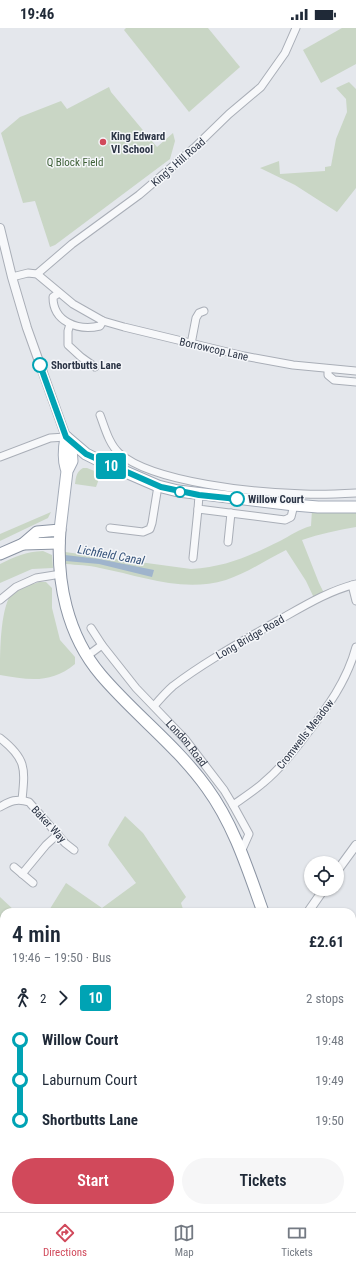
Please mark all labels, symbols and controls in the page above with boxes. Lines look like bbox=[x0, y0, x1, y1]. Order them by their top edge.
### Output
text: 19:46 bbox=[20, 5, 54, 23]
place label: King Edward VI School bbox=[111, 130, 165, 156]
street label: King's Hill Road bbox=[149, 135, 208, 189]
marker: King Edward VI School bbox=[98, 137, 108, 147]
park label: Q Block Field bbox=[47, 156, 103, 169]
street label: Borrowcop Lane bbox=[178, 335, 250, 364]
marker: Shortbutts Lane bbox=[32, 357, 48, 373]
place label: Shortbutts Lane bbox=[51, 359, 121, 372]
line badge: 10 bbox=[93, 453, 129, 479]
text: 10 bbox=[104, 458, 118, 474]
unlabelled marker bbox=[174, 486, 186, 498]
marker: Willow Court bbox=[229, 491, 245, 507]
place label: Willow Court bbox=[248, 493, 305, 506]
water label: Lichfield Canal bbox=[76, 542, 146, 568]
street label: Long Bridge Road bbox=[214, 613, 287, 662]
street label: Cromwells Meadow bbox=[274, 697, 337, 772]
street label: London Road bbox=[163, 717, 210, 769]
street label: Baker Way bbox=[28, 803, 69, 846]
map controls bbox=[304, 856, 344, 896]
button: locate bbox=[304, 856, 344, 896]
text: 4 min bbox=[12, 922, 61, 947]
text: £2.61 bbox=[309, 933, 344, 951]
text: 19:46 – 19:50 · Bus bbox=[12, 950, 111, 965]
icon: walk bbox=[12, 987, 34, 1009]
icon: forward bbox=[52, 987, 74, 1009]
text: 10 bbox=[88, 990, 103, 1006]
text: 2 bbox=[40, 991, 46, 1006]
text: 2 stops bbox=[306, 991, 344, 1006]
text: Willow Court bbox=[42, 1031, 118, 1049]
text: 19:48 bbox=[315, 1033, 344, 1048]
text: Laburnum Court bbox=[42, 1071, 137, 1089]
text: 19:49 bbox=[315, 1073, 344, 1088]
text: Shortbutts Lane bbox=[42, 1111, 138, 1129]
text: 19:50 bbox=[315, 1113, 344, 1128]
button: Start bbox=[12, 1158, 174, 1204]
button: Tickets bbox=[182, 1158, 344, 1204]
tab: Directions bbox=[43, 1222, 87, 1259]
tab: Map bbox=[173, 1222, 195, 1259]
tab: Tickets bbox=[281, 1222, 313, 1259]

